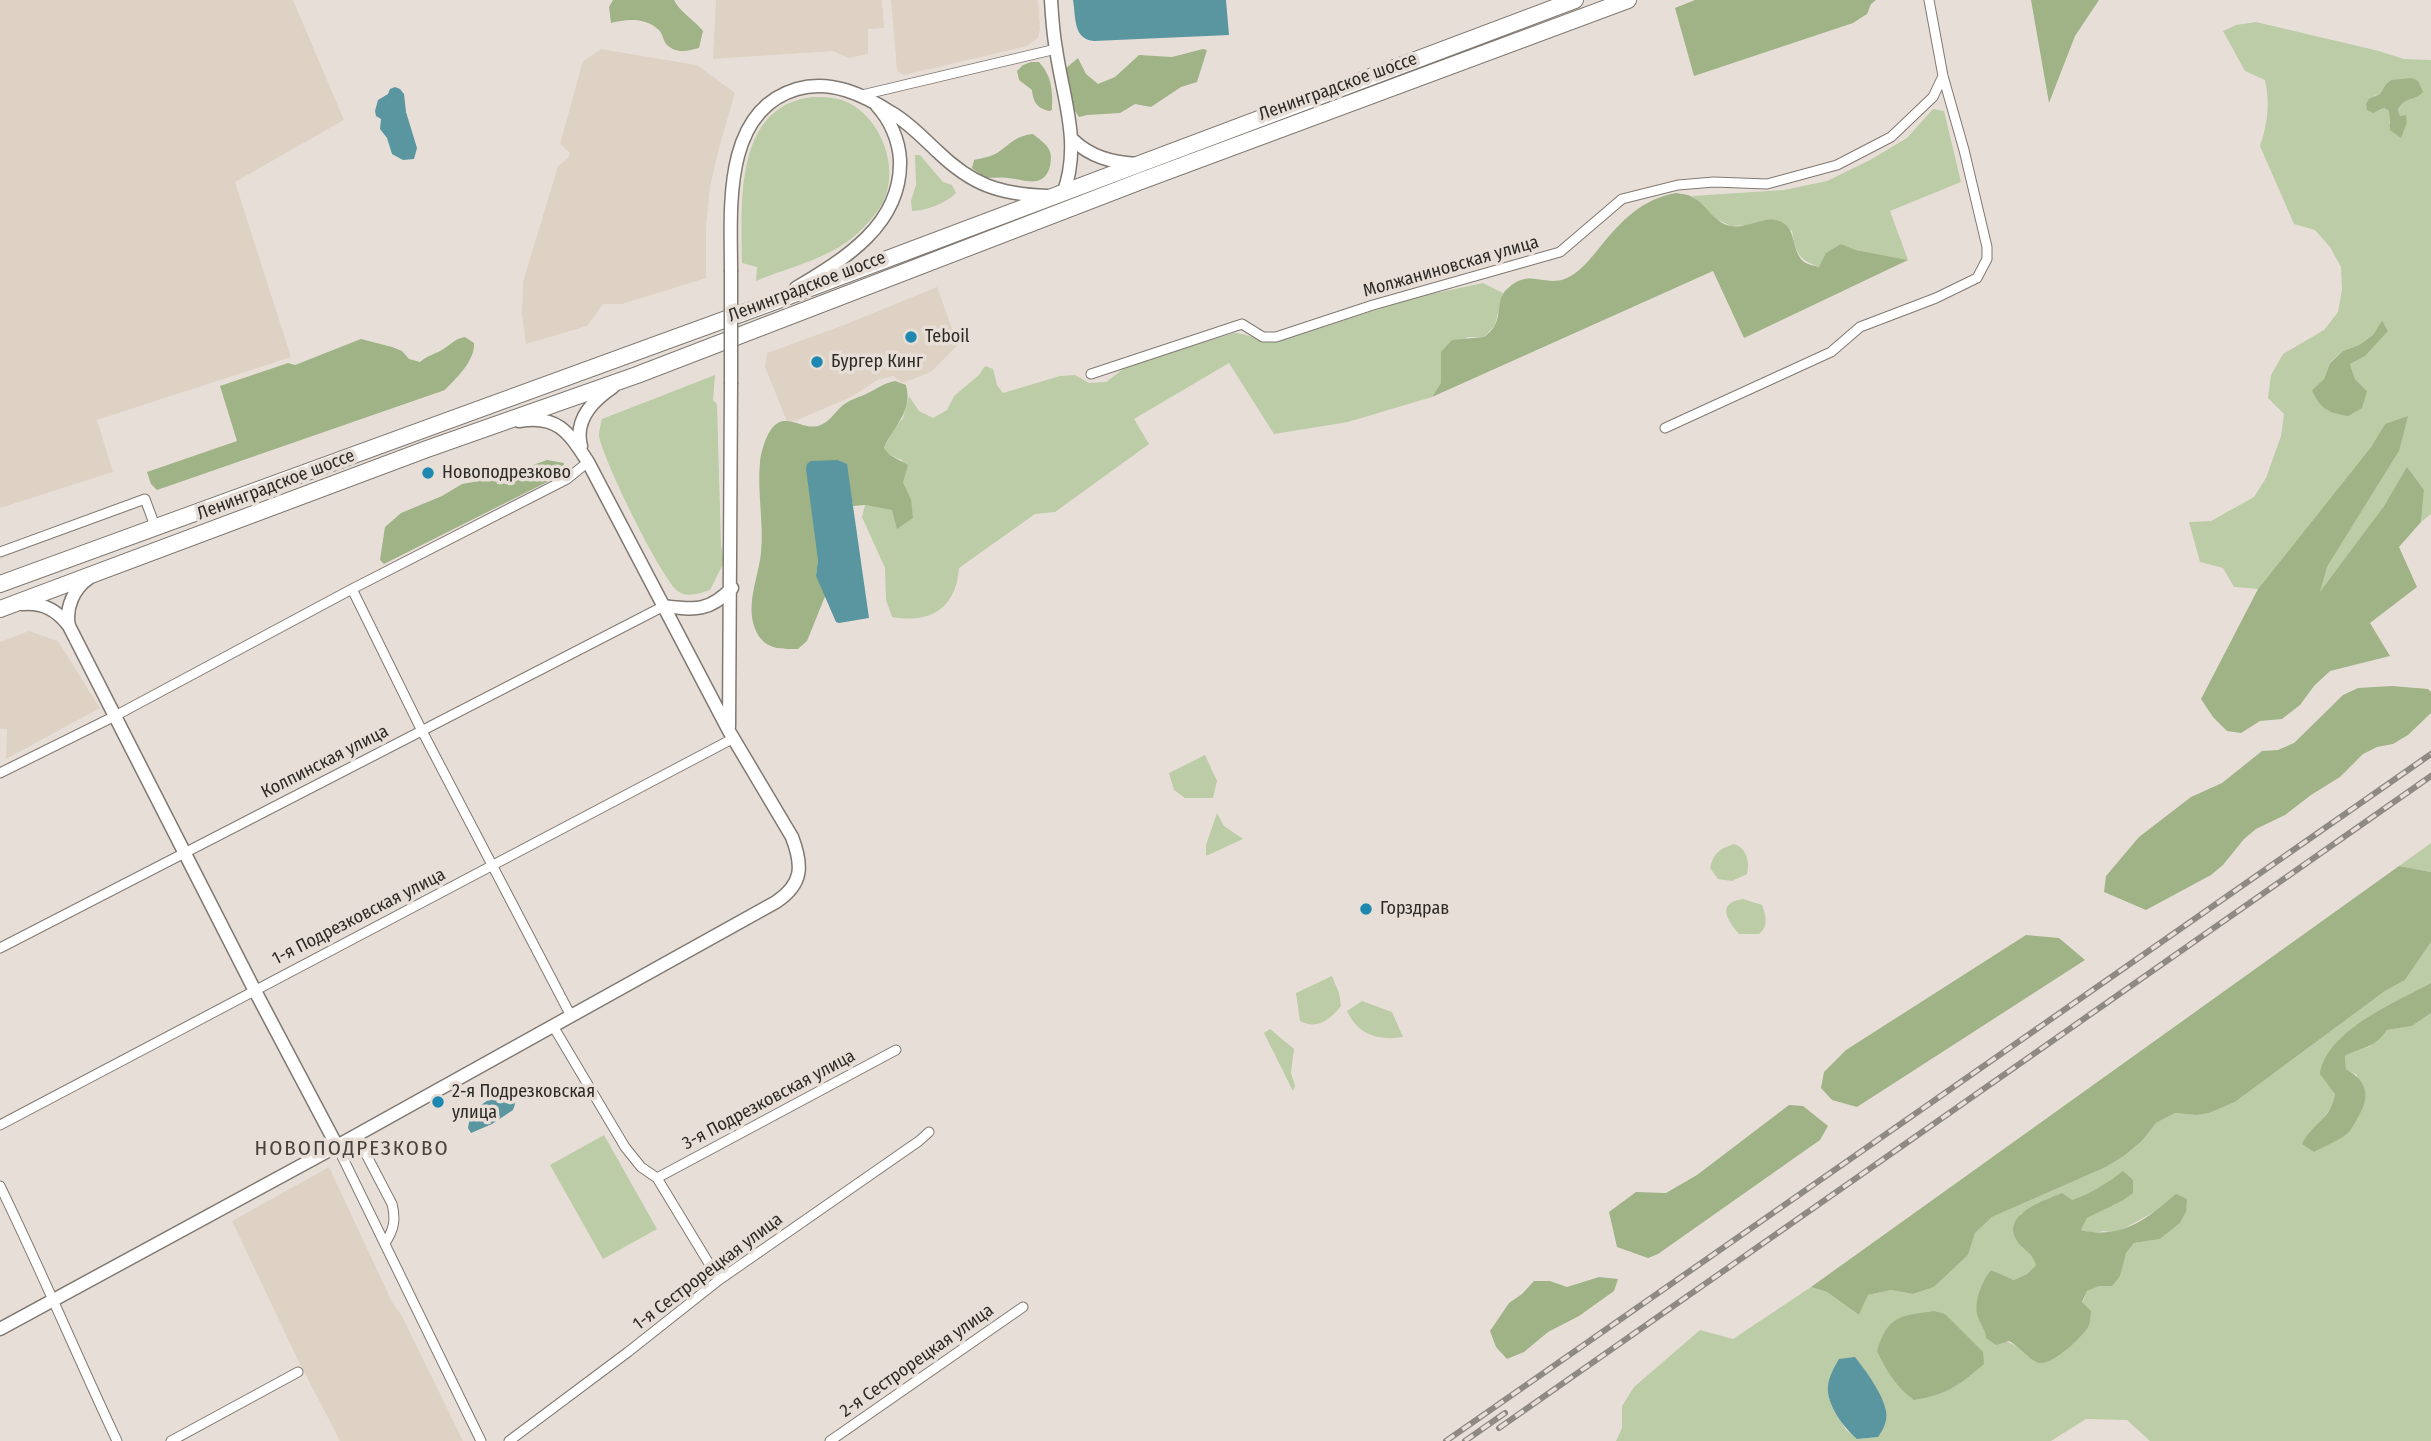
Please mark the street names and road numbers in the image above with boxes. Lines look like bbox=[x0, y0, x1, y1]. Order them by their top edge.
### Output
street label: Ленинградское шоссе bbox=[1256, 48, 1420, 126]
street label: Молжаниновская улица bbox=[1361, 232, 1541, 302]
street label: Ленинградское шоссе bbox=[725, 247, 889, 327]
street label: Ленинградское шоссе bbox=[194, 445, 358, 525]
street label: Колпинская улица bbox=[258, 721, 392, 803]
street label: 1-я Подрезковская улица bbox=[269, 864, 449, 970]
street label: 3-я Подрезковская улица bbox=[679, 1045, 859, 1155]
street label: 1-я Сестрорецкая улица bbox=[629, 1209, 787, 1335]
street label: 2-я Сестрорецкая улица bbox=[836, 1300, 998, 1422]

